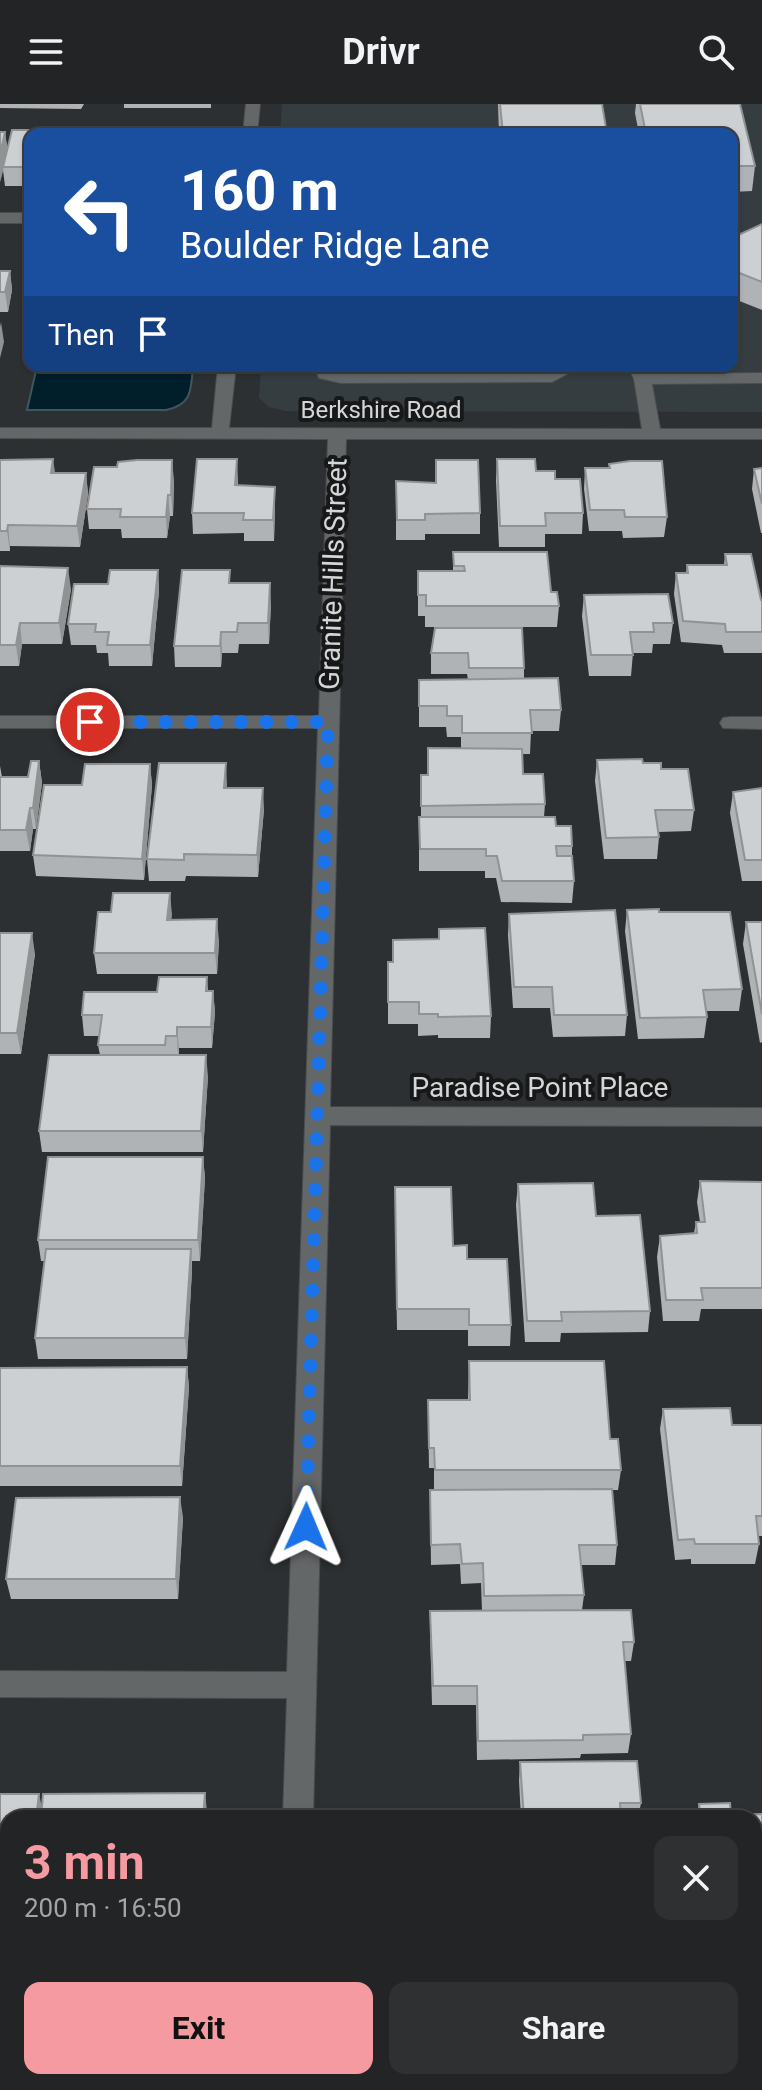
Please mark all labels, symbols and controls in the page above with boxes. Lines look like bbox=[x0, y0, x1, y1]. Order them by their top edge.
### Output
icon: menu bbox=[24, 30, 68, 74]
icon: search bbox=[694, 30, 738, 74]
text: Drivr bbox=[342, 31, 420, 73]
text: 160 m bbox=[180, 158, 339, 224]
icon: left bbox=[48, 160, 152, 264]
text: Boulder Ridge Lane bbox=[180, 225, 490, 267]
icon: arrive bbox=[131, 312, 175, 356]
text: Then bbox=[48, 317, 115, 352]
street label: Berkshire Road bbox=[300, 396, 462, 424]
street label: Granite Hills Street bbox=[312, 457, 354, 691]
pin bbox=[56, 688, 124, 756]
icon: arrive bbox=[68, 700, 112, 744]
street label: Paradise Point Place bbox=[412, 1071, 668, 1104]
position arrow bbox=[264, 1485, 348, 1569]
text: 3 min bbox=[24, 1834, 145, 1891]
button: close bbox=[654, 1836, 738, 1920]
text: 200 m · 16:50 bbox=[24, 1893, 182, 1923]
button: Exit bbox=[24, 1982, 373, 2074]
button: Share bbox=[389, 1982, 738, 2074]

